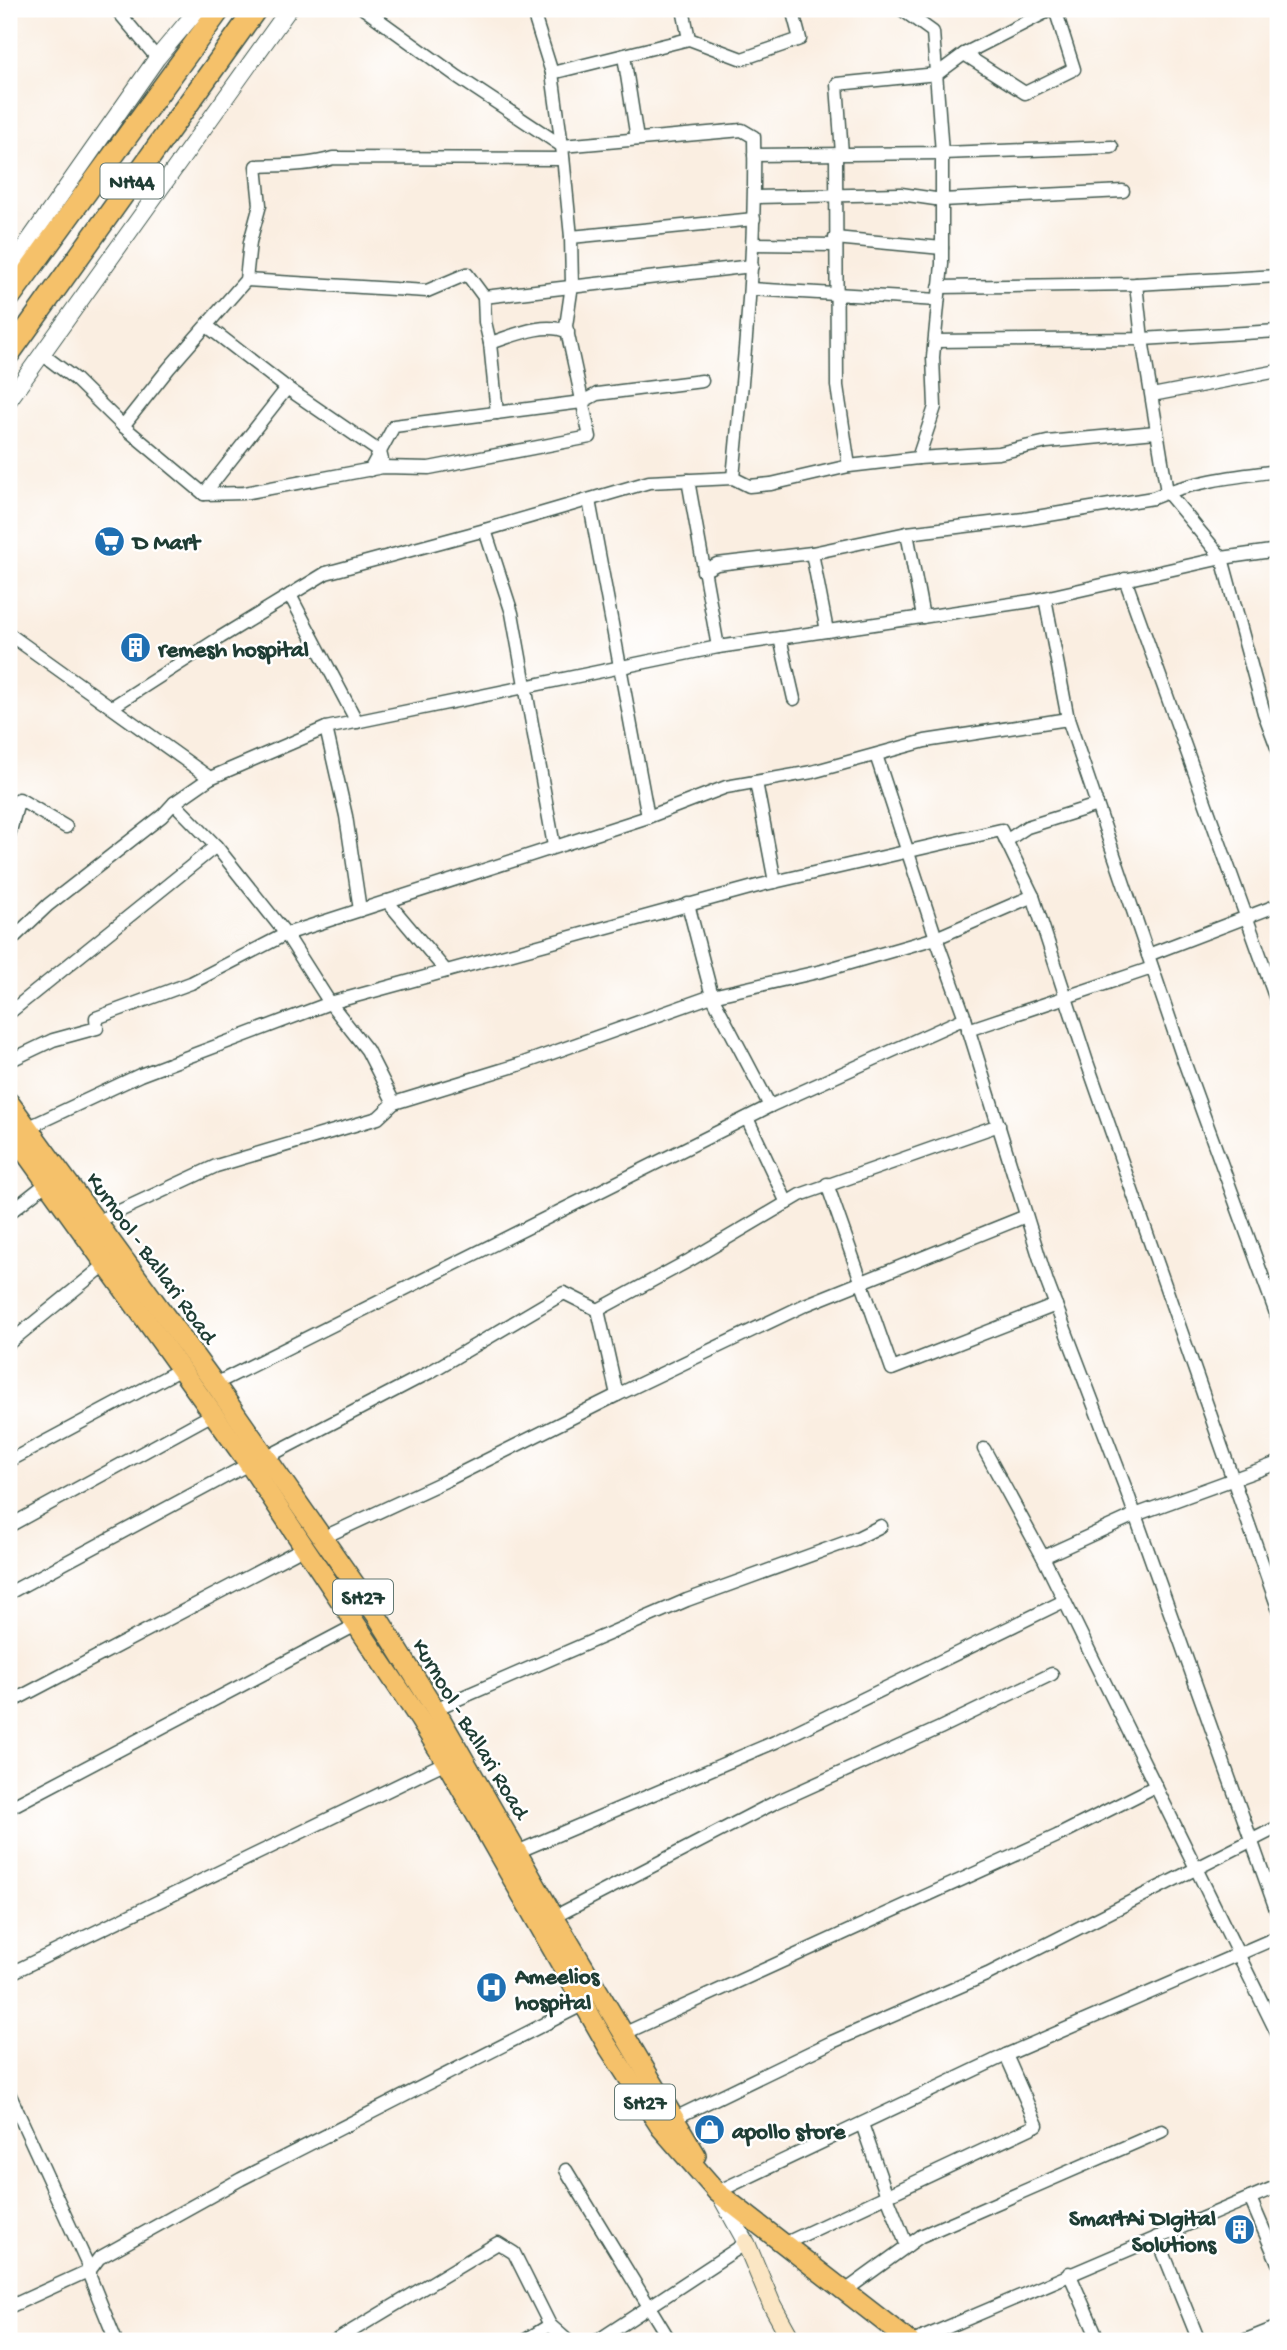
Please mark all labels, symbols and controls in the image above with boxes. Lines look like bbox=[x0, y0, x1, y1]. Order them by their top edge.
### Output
road number: NH44 bbox=[100, 164, 164, 198]
supermarket icon: D Mart bbox=[93, 524, 127, 558]
place label: D Mart bbox=[131, 531, 202, 558]
building icon: remesh hospital bbox=[118, 631, 152, 665]
place label: remesh hospital bbox=[157, 638, 309, 665]
street label: Kurnool - Ballari Road bbox=[79, 1168, 222, 1351]
road number: SH27 bbox=[333, 1580, 393, 1614]
street label: Kurnool - Ballari Road bbox=[404, 1635, 534, 1826]
place label: Ameelios hospital bbox=[514, 1965, 601, 2018]
hospital icon: Ameelios hospital bbox=[475, 1971, 509, 2005]
road number: SH27 bbox=[615, 2084, 675, 2120]
shop icon: apollo store bbox=[692, 2113, 726, 2147]
place label: apollo store bbox=[731, 2120, 846, 2147]
place label: SmartAi DIgital Solutions bbox=[1069, 2207, 1218, 2260]
building icon: SmartAi DIgital Solutions bbox=[1222, 2213, 1256, 2247]

